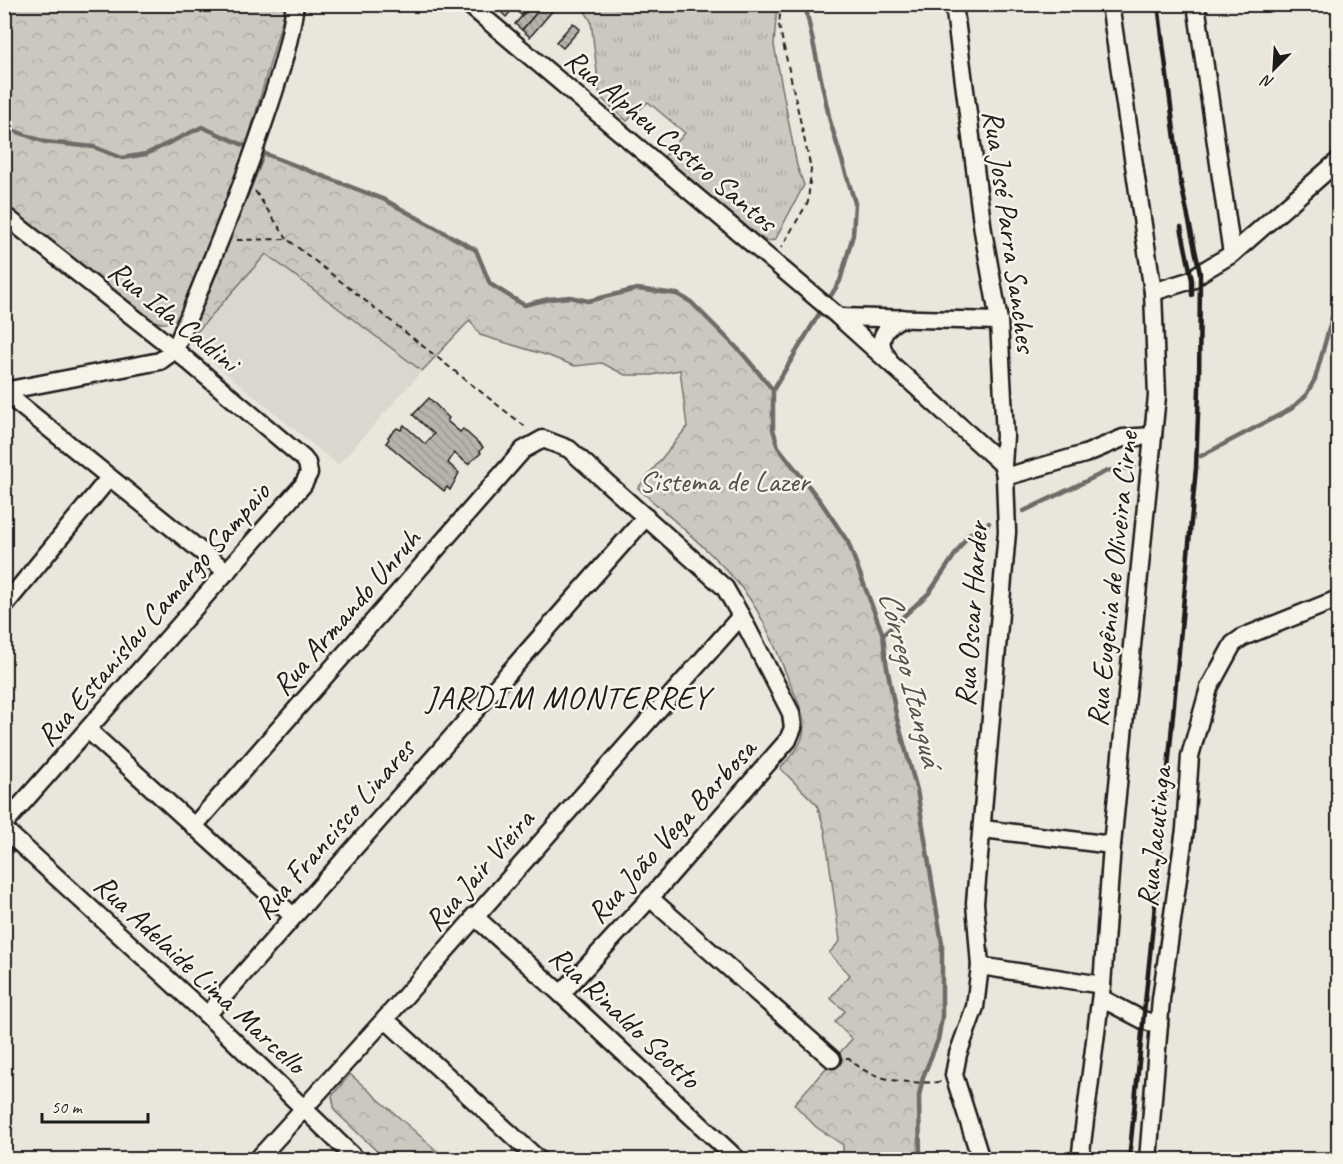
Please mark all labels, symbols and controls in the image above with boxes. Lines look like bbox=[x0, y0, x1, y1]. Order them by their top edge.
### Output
north arrow bbox=[1244, 39, 1304, 99]
street label: Rua Alpheu Castro Santos bbox=[557, 40, 787, 242]
text: N bbox=[1257, 69, 1277, 93]
street label: Rua José Parra Sanches bbox=[974, 108, 1046, 357]
street label: Rua Ida Caldini bbox=[101, 252, 250, 382]
street label: Rua Eugênia de Oliveira Cirne bbox=[1078, 427, 1147, 728]
park label: Sistema de Lazer bbox=[639, 462, 812, 500]
street label: Rua Estanislau Camargo Sampaio bbox=[28, 473, 279, 754]
street label: Rua Oscar Harder bbox=[946, 518, 997, 708]
street label: Rua Armando Unruh bbox=[263, 519, 430, 703]
water label: Córrego Itanguá bbox=[869, 586, 954, 776]
district label: JARDIM MONTERREY bbox=[424, 677, 715, 718]
street label: Rua Francisco Linares bbox=[245, 729, 425, 927]
street label: Rua João Vega Barbosa bbox=[578, 729, 766, 931]
street label: Rua Jacutinga bbox=[1128, 762, 1181, 909]
street label: Rua Jair Vieira bbox=[416, 800, 544, 939]
street label: Rua Adelaide Lima Marcello bbox=[86, 866, 316, 1084]
street label: Rua Rinaldo Scotto bbox=[541, 937, 710, 1098]
scale bar bbox=[42, 1086, 148, 1124]
text: 50 m bbox=[51, 1096, 84, 1118]

